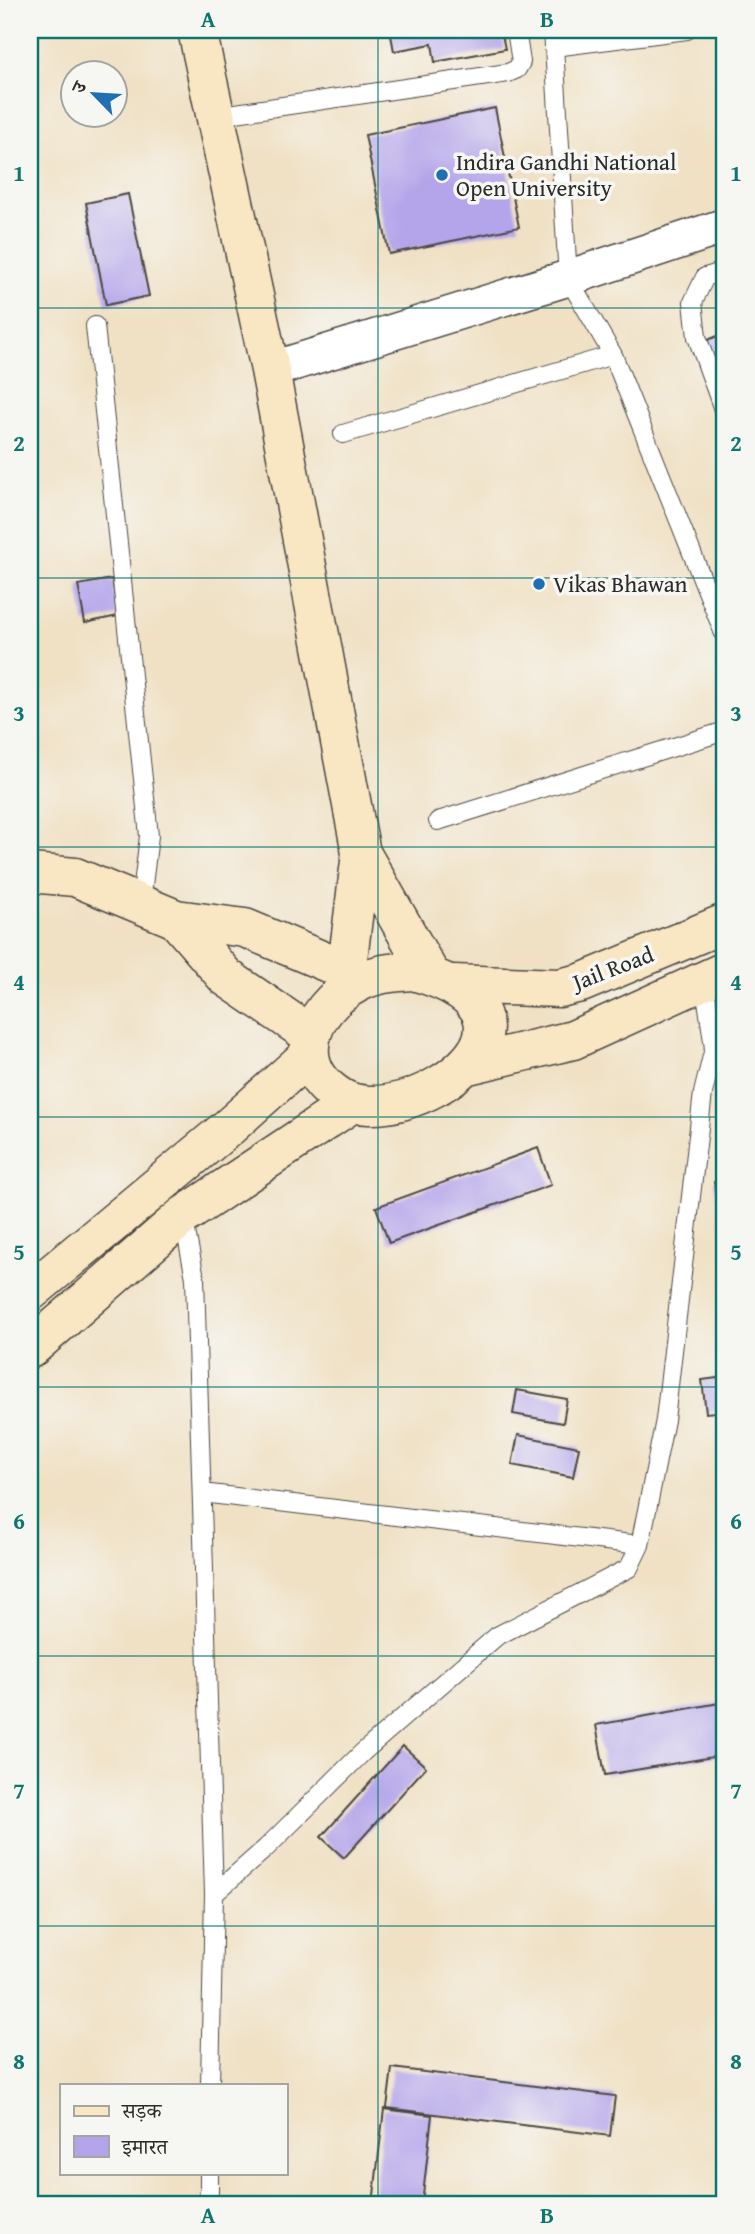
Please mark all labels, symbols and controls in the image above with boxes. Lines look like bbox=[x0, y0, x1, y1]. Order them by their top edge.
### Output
text: A bbox=[201, 2, 216, 35]
text: B bbox=[540, 2, 554, 35]
north arrow bbox=[60, 60, 130, 130]
text: उ bbox=[63, 75, 94, 99]
place label: Indira Gandhi National Open University bbox=[456, 145, 676, 204]
text: 1 bbox=[13, 156, 25, 189]
text: 1 bbox=[730, 156, 742, 189]
marker: Indira Gandhi National Open University bbox=[434, 167, 450, 183]
text: 2 bbox=[13, 426, 25, 459]
text: 2 bbox=[730, 426, 742, 459]
place label: Vikas Bhawan bbox=[553, 567, 688, 600]
marker: Vikas Bhawan bbox=[531, 576, 547, 592]
text: 3 bbox=[13, 696, 25, 729]
text: 3 bbox=[730, 696, 742, 729]
street label: Jail Road bbox=[565, 937, 659, 999]
text: 4 bbox=[13, 965, 25, 998]
text: 4 bbox=[730, 965, 742, 998]
text: 5 bbox=[13, 1235, 25, 1268]
text: 5 bbox=[730, 1235, 742, 1268]
text: 6 bbox=[13, 1504, 25, 1537]
text: 6 bbox=[730, 1504, 742, 1537]
text: 7 bbox=[13, 1774, 25, 1807]
text: 7 bbox=[730, 1774, 742, 1807]
text: 8 bbox=[13, 2044, 25, 2077]
text: 8 bbox=[730, 2044, 742, 2077]
legend bbox=[60, 2084, 287, 2174]
text: सड़क bbox=[121, 2095, 162, 2126]
text: इमारत bbox=[121, 2131, 169, 2162]
text: A bbox=[201, 2198, 216, 2231]
text: B bbox=[540, 2198, 554, 2231]

